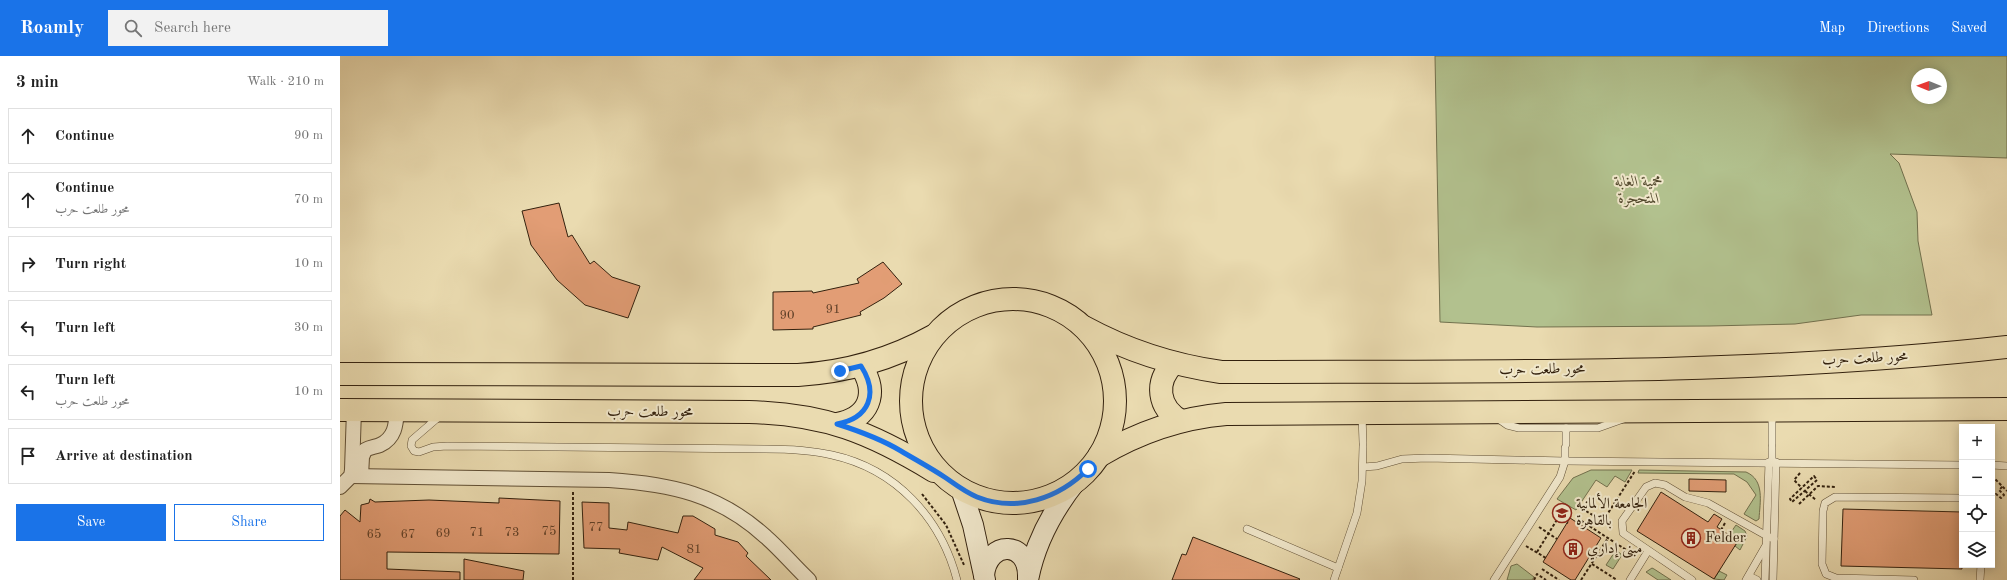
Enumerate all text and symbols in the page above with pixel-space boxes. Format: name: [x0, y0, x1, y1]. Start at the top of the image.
search box: [108, 10, 388, 46]
icon: search: [122, 17, 144, 39]
text: Roamly: [20, 19, 84, 38]
text: Search here: [154, 21, 231, 36]
text: Map: [1819, 21, 1845, 35]
text: Directions: [1867, 21, 1929, 35]
text: Saved: [1951, 21, 1987, 35]
north arrow: [1911, 68, 1947, 104]
text: 3 min: [16, 74, 59, 91]
text: Walk · 210 m: [247, 75, 324, 88]
icon: ahead: [17, 125, 39, 147]
text: Continue: [55, 129, 114, 144]
text: 90 m: [294, 129, 323, 142]
park label: محمية الغابة المتحجرة: [1613, 175, 1663, 208]
text: Continue: [55, 181, 114, 196]
icon: ahead: [17, 189, 39, 211]
text: 70 m: [294, 193, 323, 206]
text: محور طلعت حرب: [55, 203, 129, 216]
icon: right: [17, 253, 39, 275]
text: Turn right: [55, 257, 126, 272]
text: 10 m: [294, 257, 323, 270]
house number: 91: [825, 303, 841, 316]
house number: 90: [779, 309, 795, 322]
icon: left: [17, 317, 39, 339]
text: Turn left: [55, 321, 115, 336]
text: 30 m: [294, 321, 323, 334]
street label: محور طلعت حرب: [1822, 349, 1908, 369]
route end: [831, 362, 849, 380]
street label: محور طلعت حرب: [1499, 362, 1585, 378]
text: Turn left: [55, 373, 115, 388]
icon: left: [17, 381, 39, 403]
text: 10 m: [294, 385, 323, 398]
text: محور طلعت حرب: [55, 395, 129, 408]
street label: محور طلعت حرب: [607, 405, 693, 420]
map controls: [1959, 424, 1995, 568]
button: +: [1959, 424, 1995, 460]
icon: arrive: [17, 445, 39, 467]
text: Arrive at destination: [55, 449, 193, 464]
route start: [1079, 460, 1097, 478]
button: −: [1959, 460, 1995, 496]
place label: الجامعة الألمانية بالقاهرة: [1576, 492, 1647, 530]
button: locate: [1959, 496, 1995, 532]
school or university icon: الجامعة الألمانية بالقاهرة: [1551, 502, 1573, 524]
button: Save: [16, 504, 166, 541]
button: Share: [174, 504, 324, 541]
house number: 77: [588, 521, 604, 534]
house number: 75: [541, 525, 557, 538]
house number: 71: [469, 526, 485, 539]
house number: 73: [504, 526, 520, 539]
house number: 69: [435, 527, 451, 540]
building icon: Felder: [1680, 527, 1702, 549]
house number: 65: [366, 528, 382, 541]
house number: 67: [400, 528, 416, 541]
place label: Felder: [1705, 531, 1746, 546]
button: layers: [1959, 532, 1995, 568]
building icon: مبنى إداري: [1562, 538, 1584, 560]
place label: مبنى إداري: [1587, 542, 1642, 560]
house number: 81: [686, 543, 702, 556]

